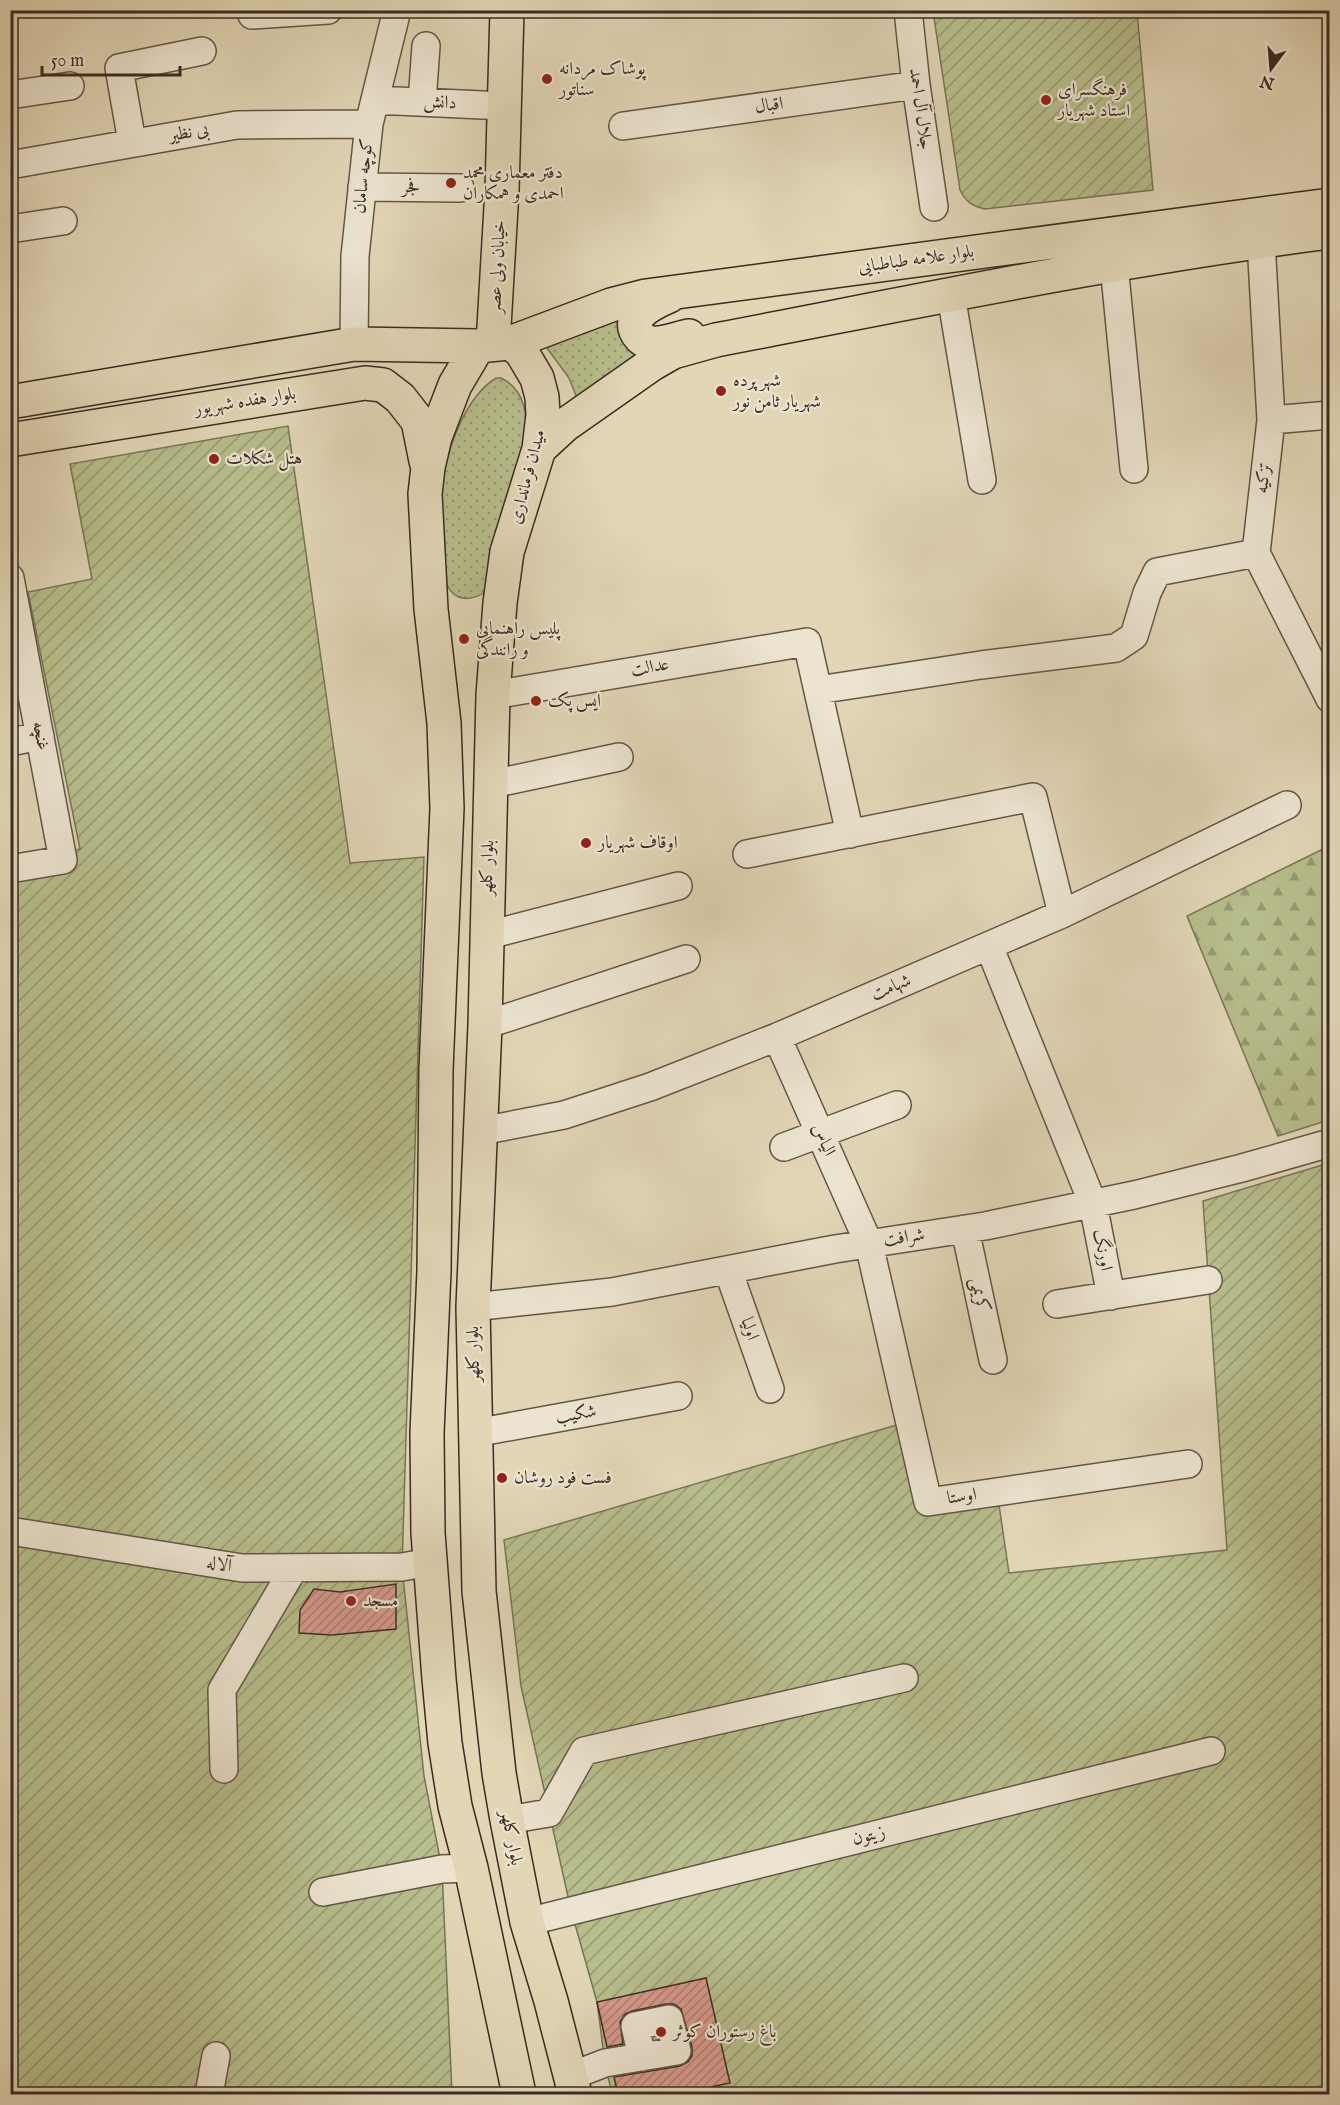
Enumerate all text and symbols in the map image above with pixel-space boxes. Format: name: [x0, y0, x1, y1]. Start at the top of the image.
scale bar: [42, 39, 180, 77]
north arrow: [1241, 39, 1301, 99]
text: 50 m: [51, 50, 84, 73]
place label: پوشاک مردانه سناتور: [557, 58, 647, 102]
street label: جلال آل احمد: [903, 67, 937, 151]
text: N: [1258, 70, 1278, 93]
marker: پوشاک مردانه سناتور: [540, 72, 554, 86]
place label: فرهنگسرای استاد شهریار: [1056, 77, 1130, 123]
street label: دانش: [423, 91, 457, 115]
street label: اقبال: [753, 93, 785, 119]
marker: فرهنگسرای استاد شهریار: [1039, 93, 1053, 107]
street label: بی نظیر: [165, 118, 211, 148]
street label: کوچه سامان: [349, 137, 379, 215]
place label: دفتر معماری محمد احمدی و همکاران: [463, 162, 564, 206]
street label: فجر: [400, 176, 420, 199]
marker: دفتر معماری محمد احمدی و همکاران: [444, 176, 458, 190]
street label: خیابان ولی عصر: [484, 220, 512, 316]
street label: بلوار علامه طباطبایی: [857, 240, 975, 280]
place label: شهر پرده شهریار ثامن نور: [731, 370, 821, 414]
street label: بلوار هفده شهریور: [191, 383, 297, 422]
marker: شهر پرده شهریار ثامن نور: [714, 384, 728, 398]
street label: میدان فرمانداری: [504, 427, 552, 527]
place label: هتل شکلات: [226, 448, 302, 471]
marker: هتل شکلات: [207, 452, 221, 466]
street label: تزکیه: [1251, 461, 1277, 495]
place label: پلیس راهنمایی و رانندگی: [476, 618, 562, 662]
marker: پلیس راهنمایی و رانندگی: [457, 632, 471, 646]
street label: عدالت: [629, 653, 671, 683]
place label: ایس پک: [548, 690, 601, 713]
marker: ایس پک: [529, 694, 543, 708]
street label: غنچه: [26, 719, 54, 753]
place label: اوقاف شهریار: [596, 832, 678, 855]
marker: اوقاف شهریار: [579, 836, 593, 850]
street label: بلوار کلهر: [475, 840, 500, 898]
street label: شهامت: [867, 969, 915, 1007]
street label: الیاس: [806, 1120, 840, 1160]
street label: شرافت: [882, 1223, 926, 1253]
street label: اورنگ: [1087, 1227, 1119, 1273]
street label: کریمی: [964, 1275, 994, 1315]
street label: اولیا: [734, 1314, 764, 1344]
street label: بلوار کلهر: [462, 1326, 486, 1384]
street label: شکیب: [554, 1400, 598, 1430]
place label: فست فود روشان: [514, 1467, 612, 1490]
marker: فست فود روشان: [495, 1471, 509, 1485]
street label: اوستا: [946, 1484, 978, 1510]
street label: آلاله: [205, 1552, 235, 1579]
place label: مسجد: [363, 1590, 398, 1613]
marker: مسجد: [344, 1594, 358, 1608]
street label: بلوار کلهر: [494, 1806, 528, 1868]
street label: زیتون: [850, 1821, 888, 1851]
place label: باغ رستوران کوثر: [671, 2021, 776, 2046]
marker: باغ رستوران کوثر: [654, 2025, 668, 2039]

